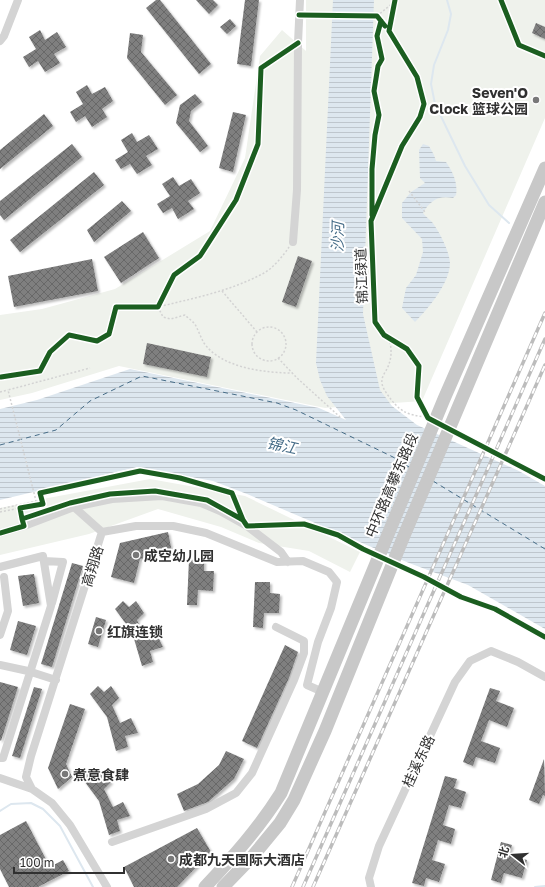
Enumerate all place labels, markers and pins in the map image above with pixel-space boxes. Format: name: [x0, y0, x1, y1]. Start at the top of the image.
place label: Seven'O Clock 篮球公园: [429, 84, 528, 117]
marker: Seven'O Clock 篮球公园: [531, 95, 541, 105]
place label: 成空幼儿园: [144, 547, 214, 564]
marker: 成空幼儿园: [131, 550, 141, 560]
place label: 红旗连锁: [107, 623, 163, 640]
marker: 红旗连锁: [94, 626, 104, 636]
place label: 煮意食肆: [73, 766, 129, 783]
marker: 煮意食肆: [60, 769, 70, 779]
place label: 成都九天国际大酒店: [179, 851, 305, 868]
marker: 成都九天国际大酒店: [166, 854, 176, 864]

